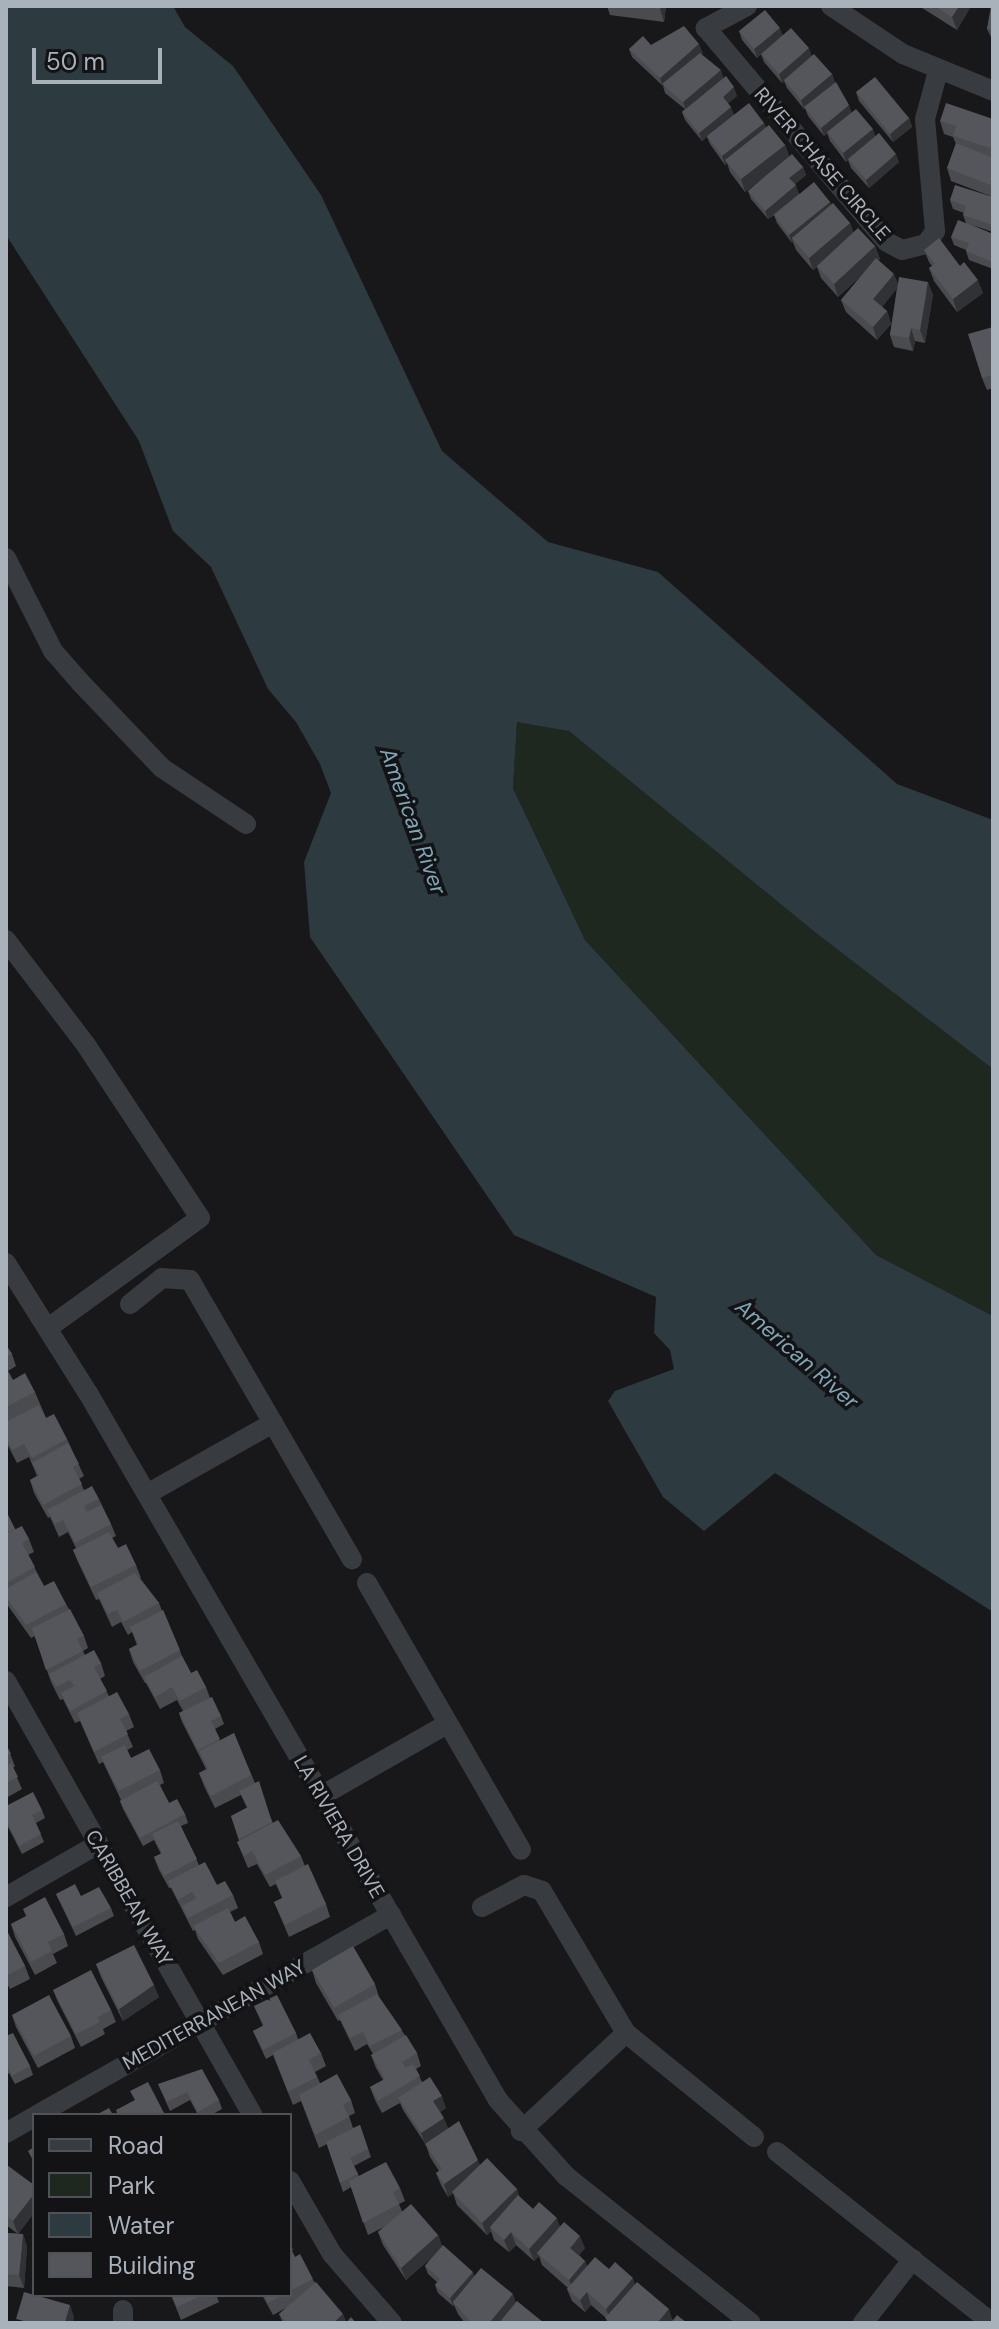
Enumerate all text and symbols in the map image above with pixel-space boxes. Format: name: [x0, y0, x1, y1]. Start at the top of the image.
scale bar: [36, 32, 166, 82]
text: 50 m: [46, 46, 105, 77]
street label: RIVER CHASE CIRCLE: [749, 83, 895, 245]
water label: American River: [374, 744, 452, 898]
water label: American River: [730, 1293, 864, 1415]
street label: LA RIVIERA DRIVE: [288, 1751, 390, 1903]
street label: CARIBBEAN WAY: [80, 1826, 178, 1970]
street label: MEDITERRANEAN WAY: [119, 1955, 309, 2075]
legend: [32, 2113, 292, 2297]
text: Road: [108, 2130, 164, 2161]
text: Park: [108, 2170, 155, 2201]
text: Water: [108, 2210, 174, 2241]
text: Building: [108, 2250, 195, 2281]

